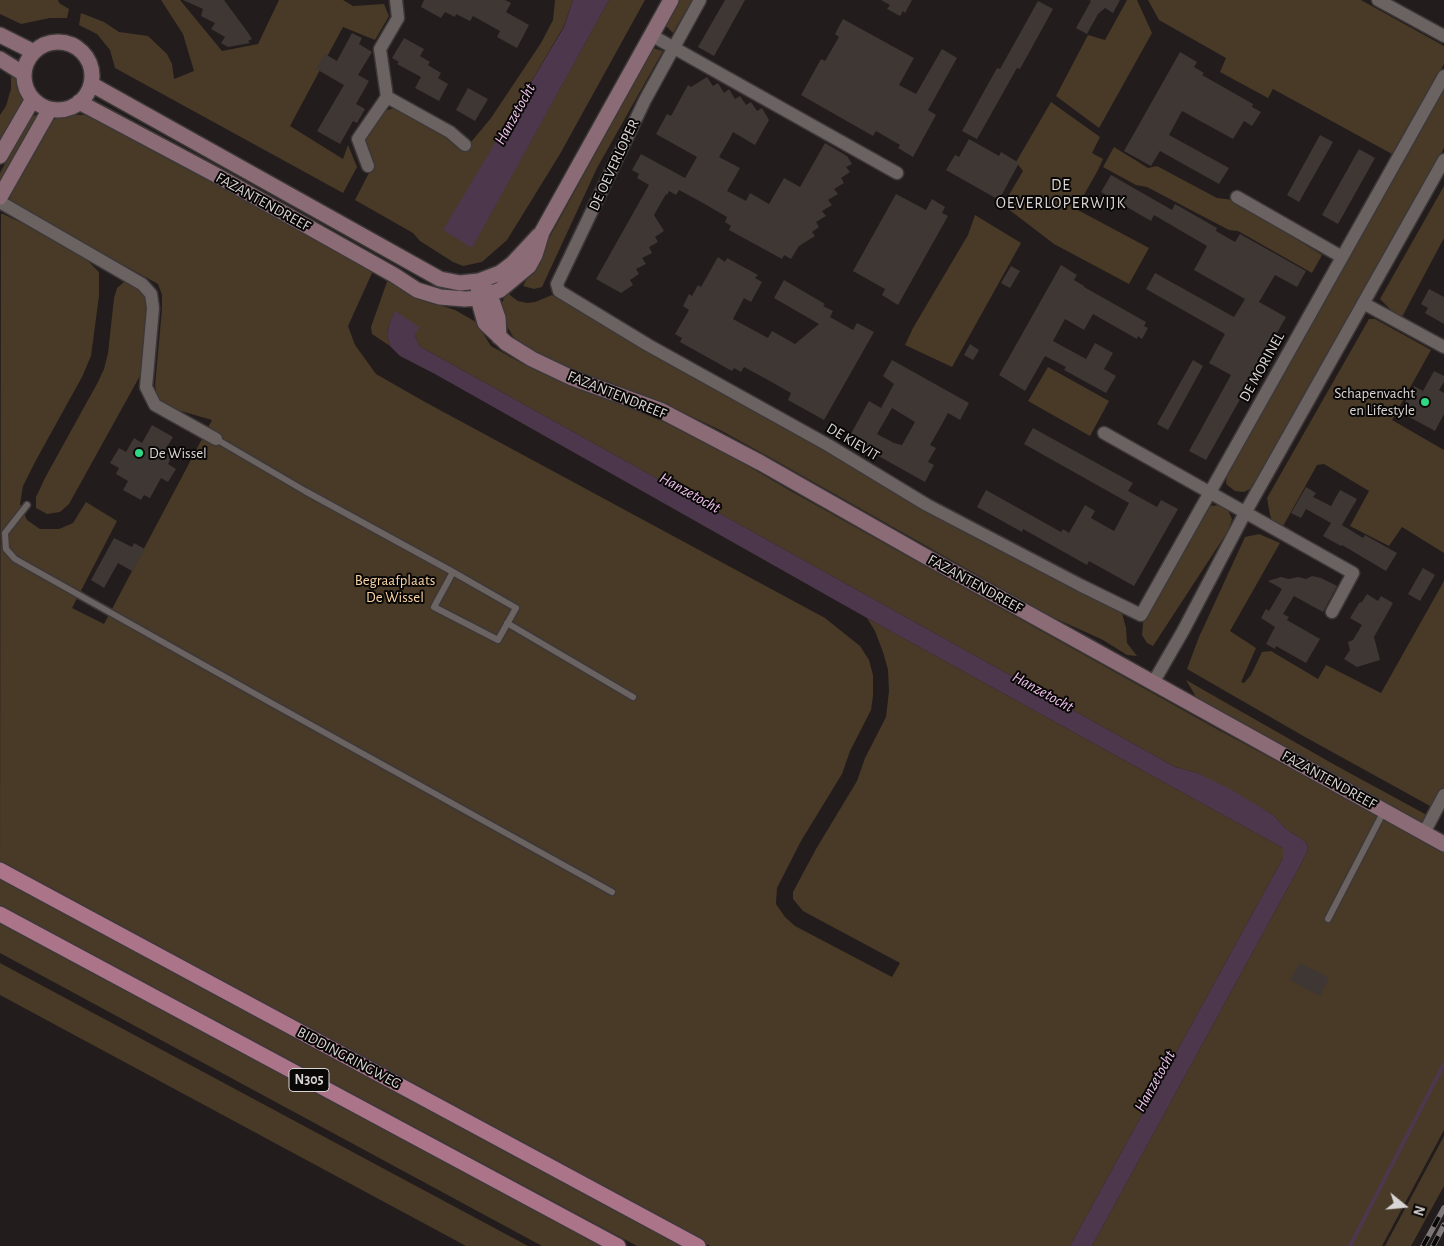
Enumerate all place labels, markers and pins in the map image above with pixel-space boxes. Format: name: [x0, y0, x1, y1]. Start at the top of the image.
place label: Schapenvacht en Lifestyle: [1334, 384, 1415, 419]
marker: Schapenvacht en Lifestyle: [1419, 396, 1431, 408]
place label: De Wissel: [149, 444, 207, 462]
marker: De Wissel: [133, 447, 145, 459]

